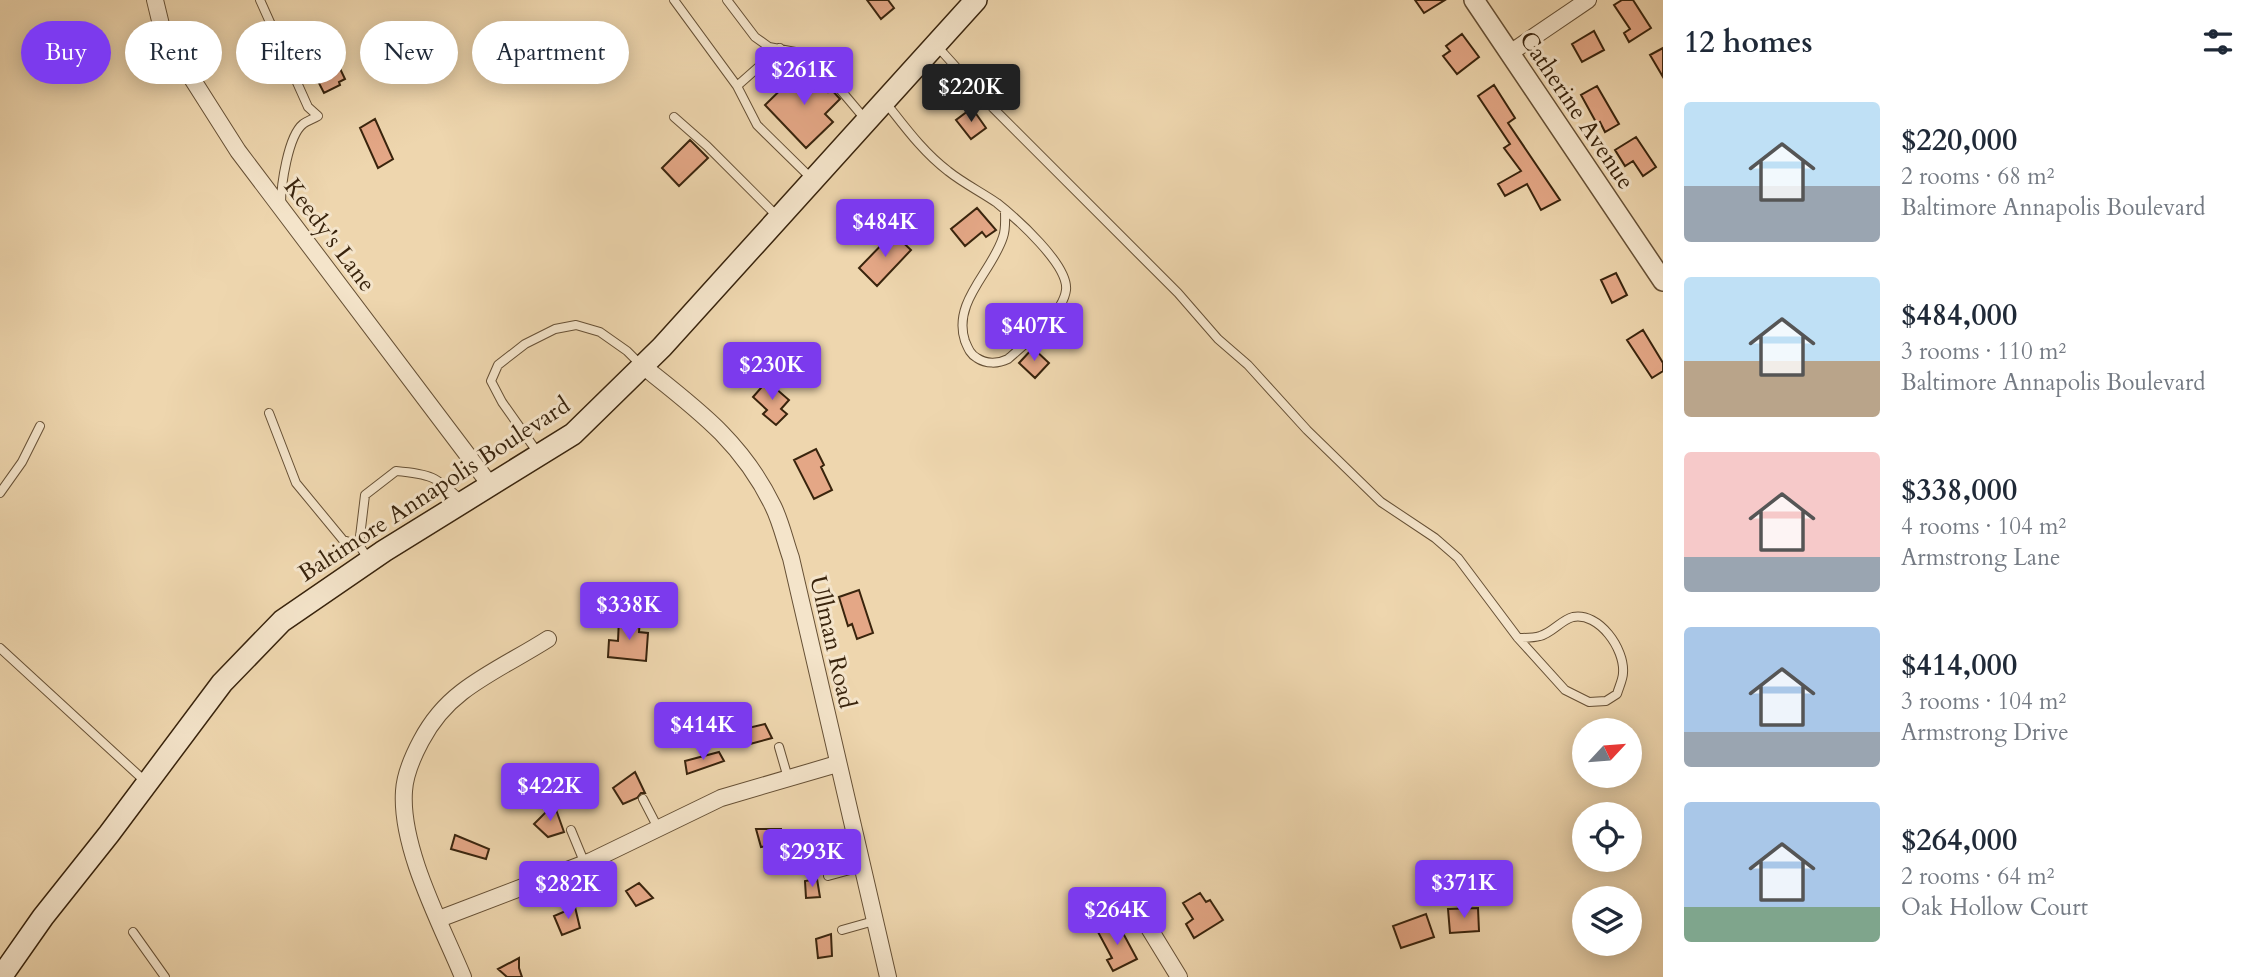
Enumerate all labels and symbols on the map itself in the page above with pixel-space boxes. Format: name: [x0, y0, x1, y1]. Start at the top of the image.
street label: Catherine Avenue: [1511, 24, 1642, 196]
pin: $261K: [755, 48, 853, 107]
pin: $220K: [922, 64, 1020, 124]
street label: Keedy's Lane: [276, 172, 383, 299]
pin: $484K: [836, 200, 934, 259]
pin: $407K: [985, 304, 1083, 363]
pin: $230K: [723, 342, 821, 402]
street label: Baltimore Annapolis Boulevard: [292, 389, 577, 590]
street label: Ullman Road: [801, 572, 864, 712]
pin: $338K: [580, 582, 678, 642]
pin: $414K: [654, 702, 752, 762]
north arrow: [1572, 718, 1642, 788]
pin: $422K: [501, 764, 599, 823]
pin: $293K: [763, 830, 861, 889]
pin: $371K: [1415, 860, 1513, 920]
pin: $282K: [519, 862, 617, 921]
pin: $264K: [1068, 888, 1166, 947]

